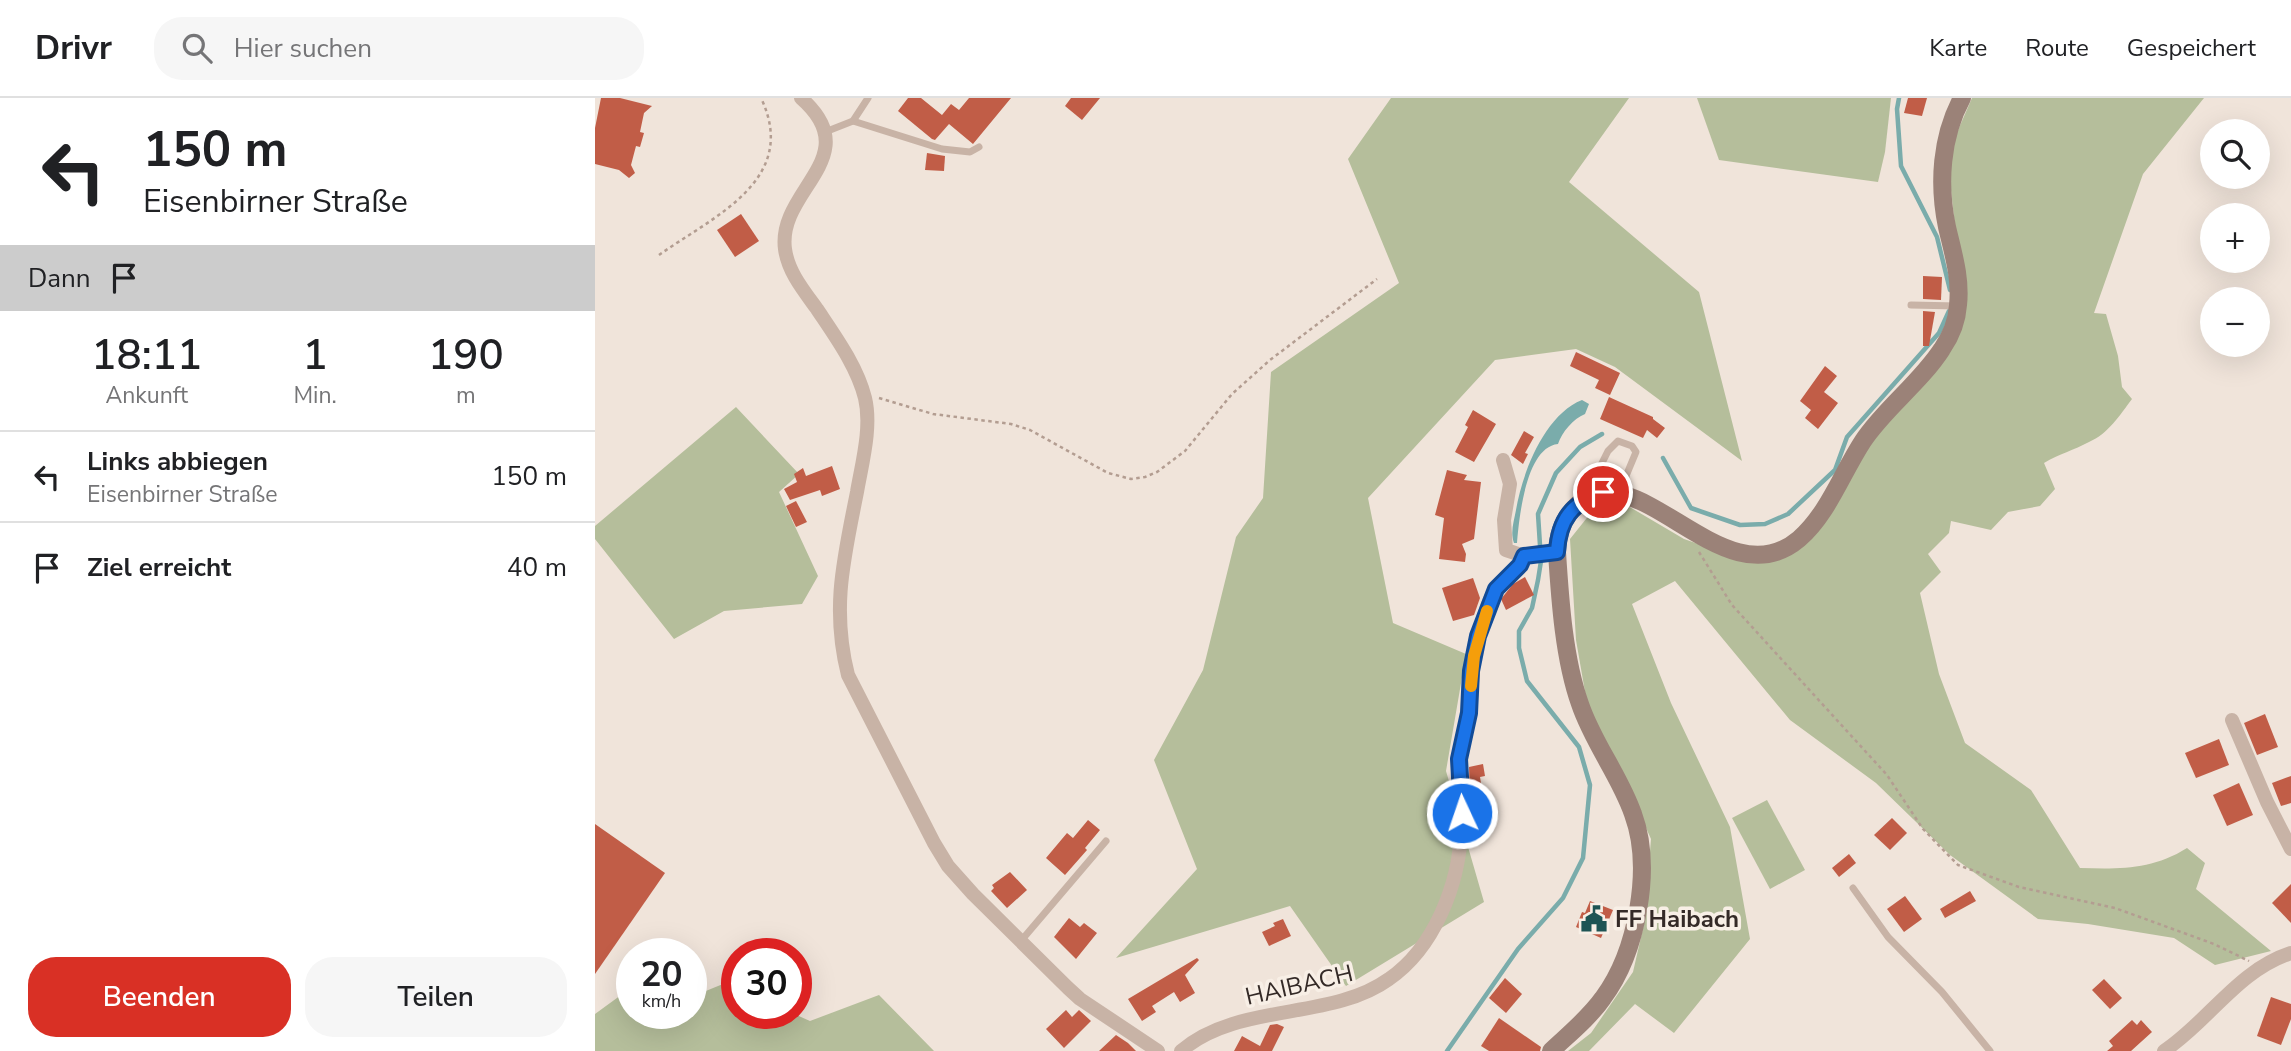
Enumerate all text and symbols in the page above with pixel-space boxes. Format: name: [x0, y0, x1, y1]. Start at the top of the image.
search box: [154, 17, 644, 80]
text: Drivr: [35, 26, 112, 71]
icon: search: [178, 29, 216, 67]
text: Hier suchen: [234, 31, 372, 66]
text: Karte: [1929, 32, 1987, 64]
text: Route: [2025, 32, 2089, 64]
text: Gespeichert: [2127, 32, 2256, 64]
text: 150 m: [143, 116, 287, 183]
map controls: [2200, 119, 2270, 357]
button: search: [2200, 119, 2270, 189]
icon: left: [28, 126, 119, 217]
text: Eisenbirner Straße: [143, 180, 408, 223]
button: +: [2200, 203, 2270, 273]
icon: arrive: [105, 259, 143, 297]
text: Dann: [28, 261, 91, 296]
button: −: [2200, 287, 2270, 357]
text: 18:11: [91, 327, 202, 384]
text: 1: [302, 327, 328, 384]
text: 190: [428, 327, 504, 384]
text: Ankunft: [105, 380, 188, 411]
text: Min.: [293, 380, 337, 411]
text: m: [456, 380, 476, 411]
text: Links abbiegen: [87, 444, 268, 479]
icon: left: [28, 458, 66, 496]
text: 150 m: [491, 459, 567, 494]
pin: [1573, 462, 1633, 522]
icon: arrive: [1584, 473, 1622, 511]
text: Eisenbirner Straße: [87, 479, 277, 510]
icon: arrive: [28, 549, 66, 587]
text: Ziel erreicht: [87, 550, 231, 585]
text: 40 m: [507, 550, 567, 585]
position arrow: [1425, 776, 1499, 850]
place label: FF Haibach: [1615, 903, 1739, 935]
public building icon: FF Haibach: [1579, 904, 1609, 934]
speed limit sign: 30: [721, 938, 812, 1029]
text: 20: [640, 951, 683, 998]
button: Beenden: [28, 957, 291, 1037]
button: Teilen: [305, 957, 567, 1037]
street label: HAIBACH: [1242, 957, 1356, 1013]
text: km/h: [642, 989, 681, 1013]

